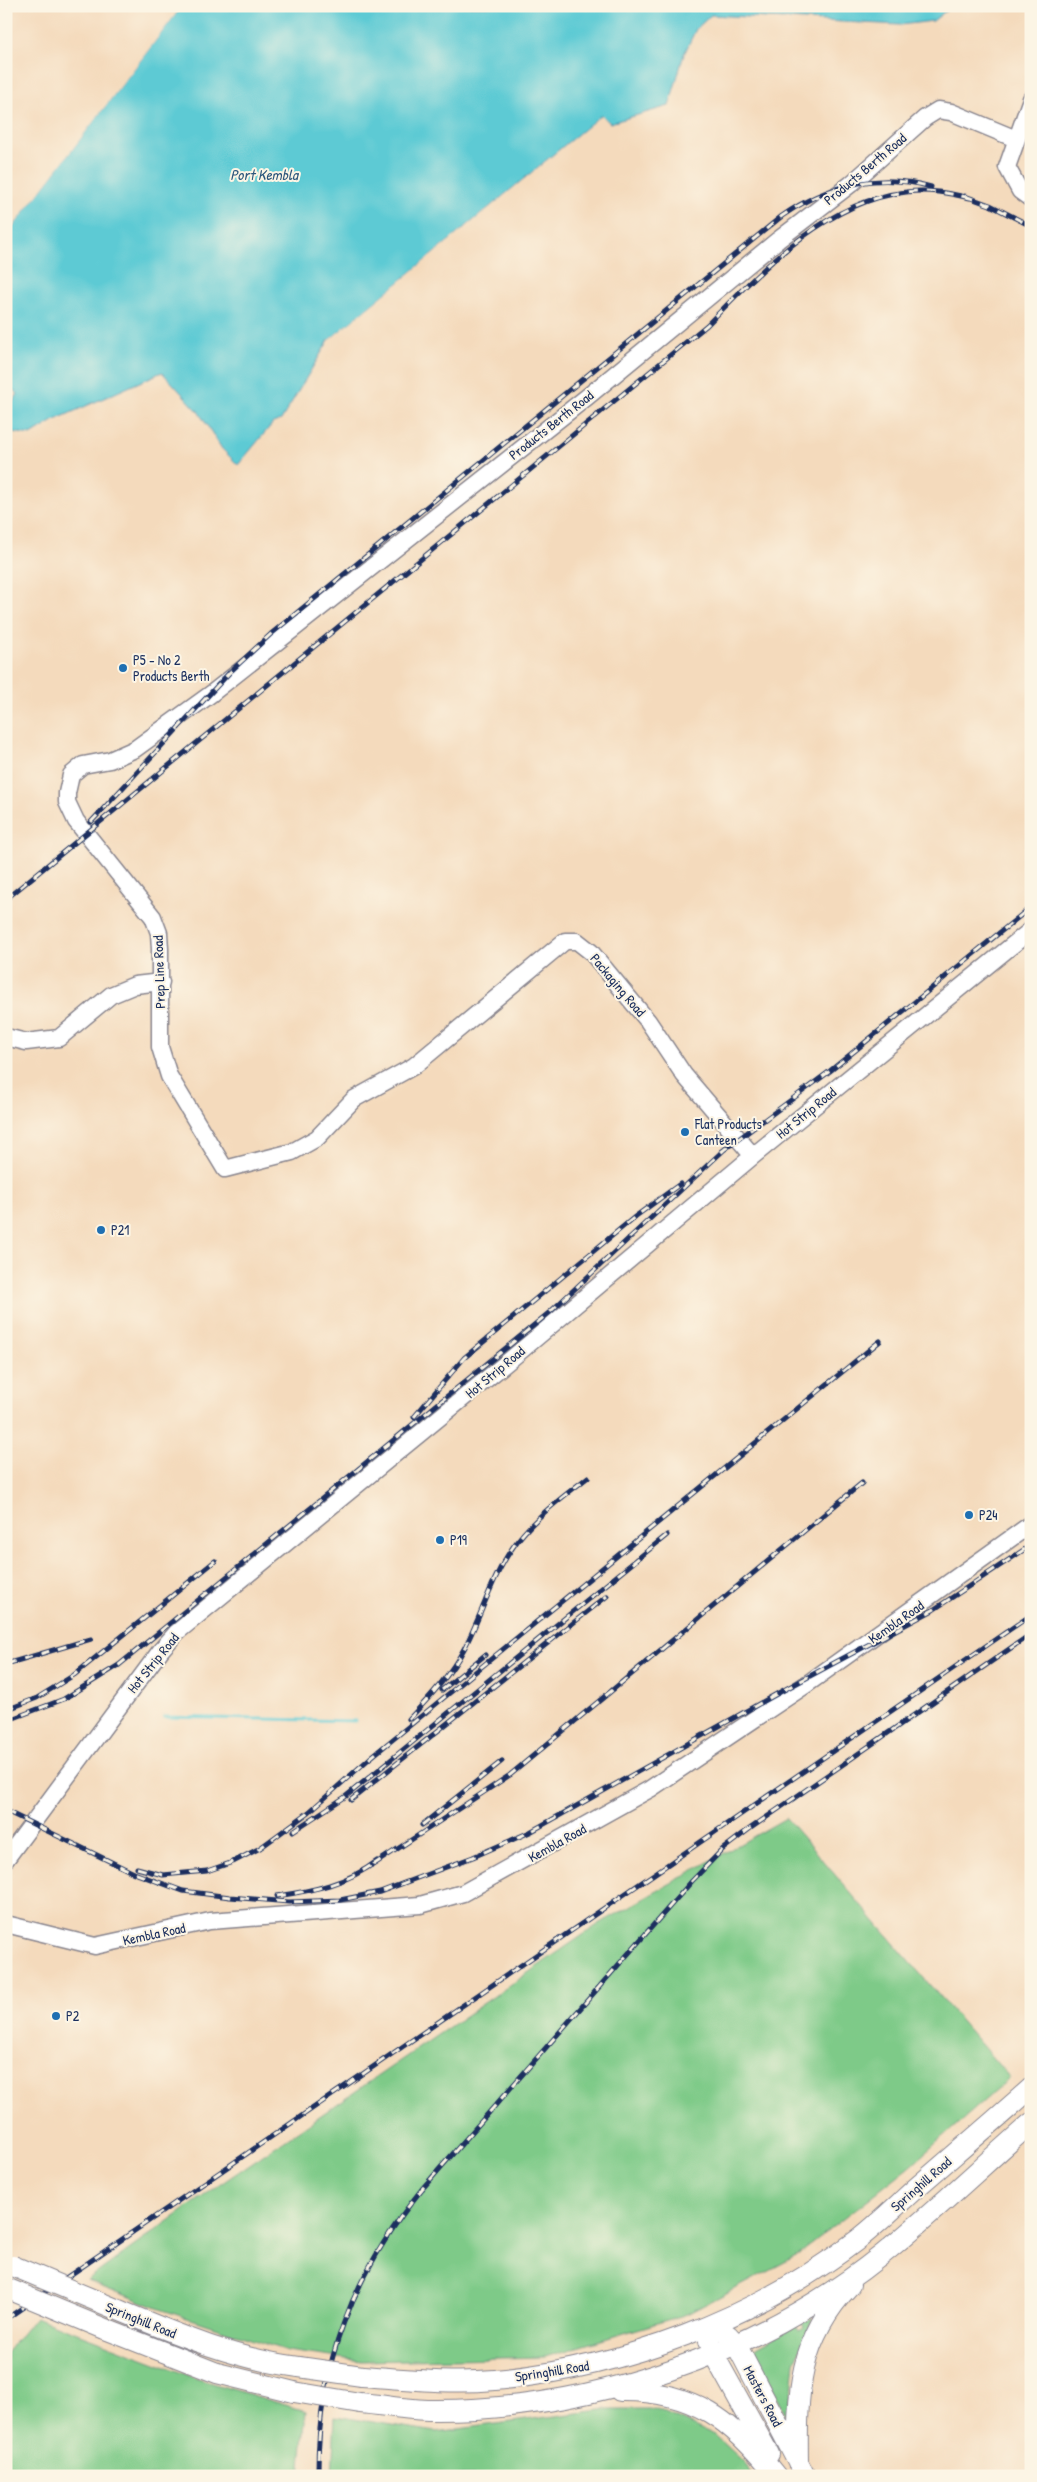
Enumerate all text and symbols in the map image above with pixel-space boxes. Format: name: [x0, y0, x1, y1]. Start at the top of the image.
street label: Products Berth Road: [819, 128, 910, 209]
water label: Port Kembla: [230, 164, 300, 185]
street label: Products Berth Road: [504, 385, 597, 464]
place label: P5 - No 2 Products Berth: [133, 650, 210, 685]
marker: P5 - No 2 Products Berth: [117, 662, 129, 674]
street label: Prep Line Road: [148, 934, 170, 1009]
street label: Packaging Road: [586, 949, 651, 1021]
street label: Hot Strip Road: [772, 1082, 841, 1143]
place label: Flat Products Canteen: [694, 1114, 762, 1149]
marker: Flat Products Canteen: [679, 1126, 691, 1138]
place label: P21: [111, 1220, 129, 1239]
marker: P21: [95, 1224, 107, 1236]
street label: Hot Strip Road: [461, 1341, 529, 1403]
place label: P24: [979, 1505, 998, 1524]
marker: P24: [963, 1509, 975, 1521]
place label: P19: [450, 1530, 467, 1549]
marker: P19: [434, 1534, 446, 1546]
street label: Kembla Road: [864, 1595, 928, 1648]
street label: Hot Strip Road: [123, 1628, 184, 1697]
street label: Kembla Road: [524, 1819, 590, 1866]
street label: Kembla Road: [121, 1917, 187, 1949]
place label: P2: [66, 2006, 80, 2025]
marker: P2: [50, 2010, 62, 2022]
street label: Springhill Road: [886, 2152, 956, 2216]
street label: Springhill Road: [103, 2297, 180, 2343]
street label: Springhill Road: [514, 2355, 591, 2387]
street label: Masters Road: [739, 2362, 788, 2430]

